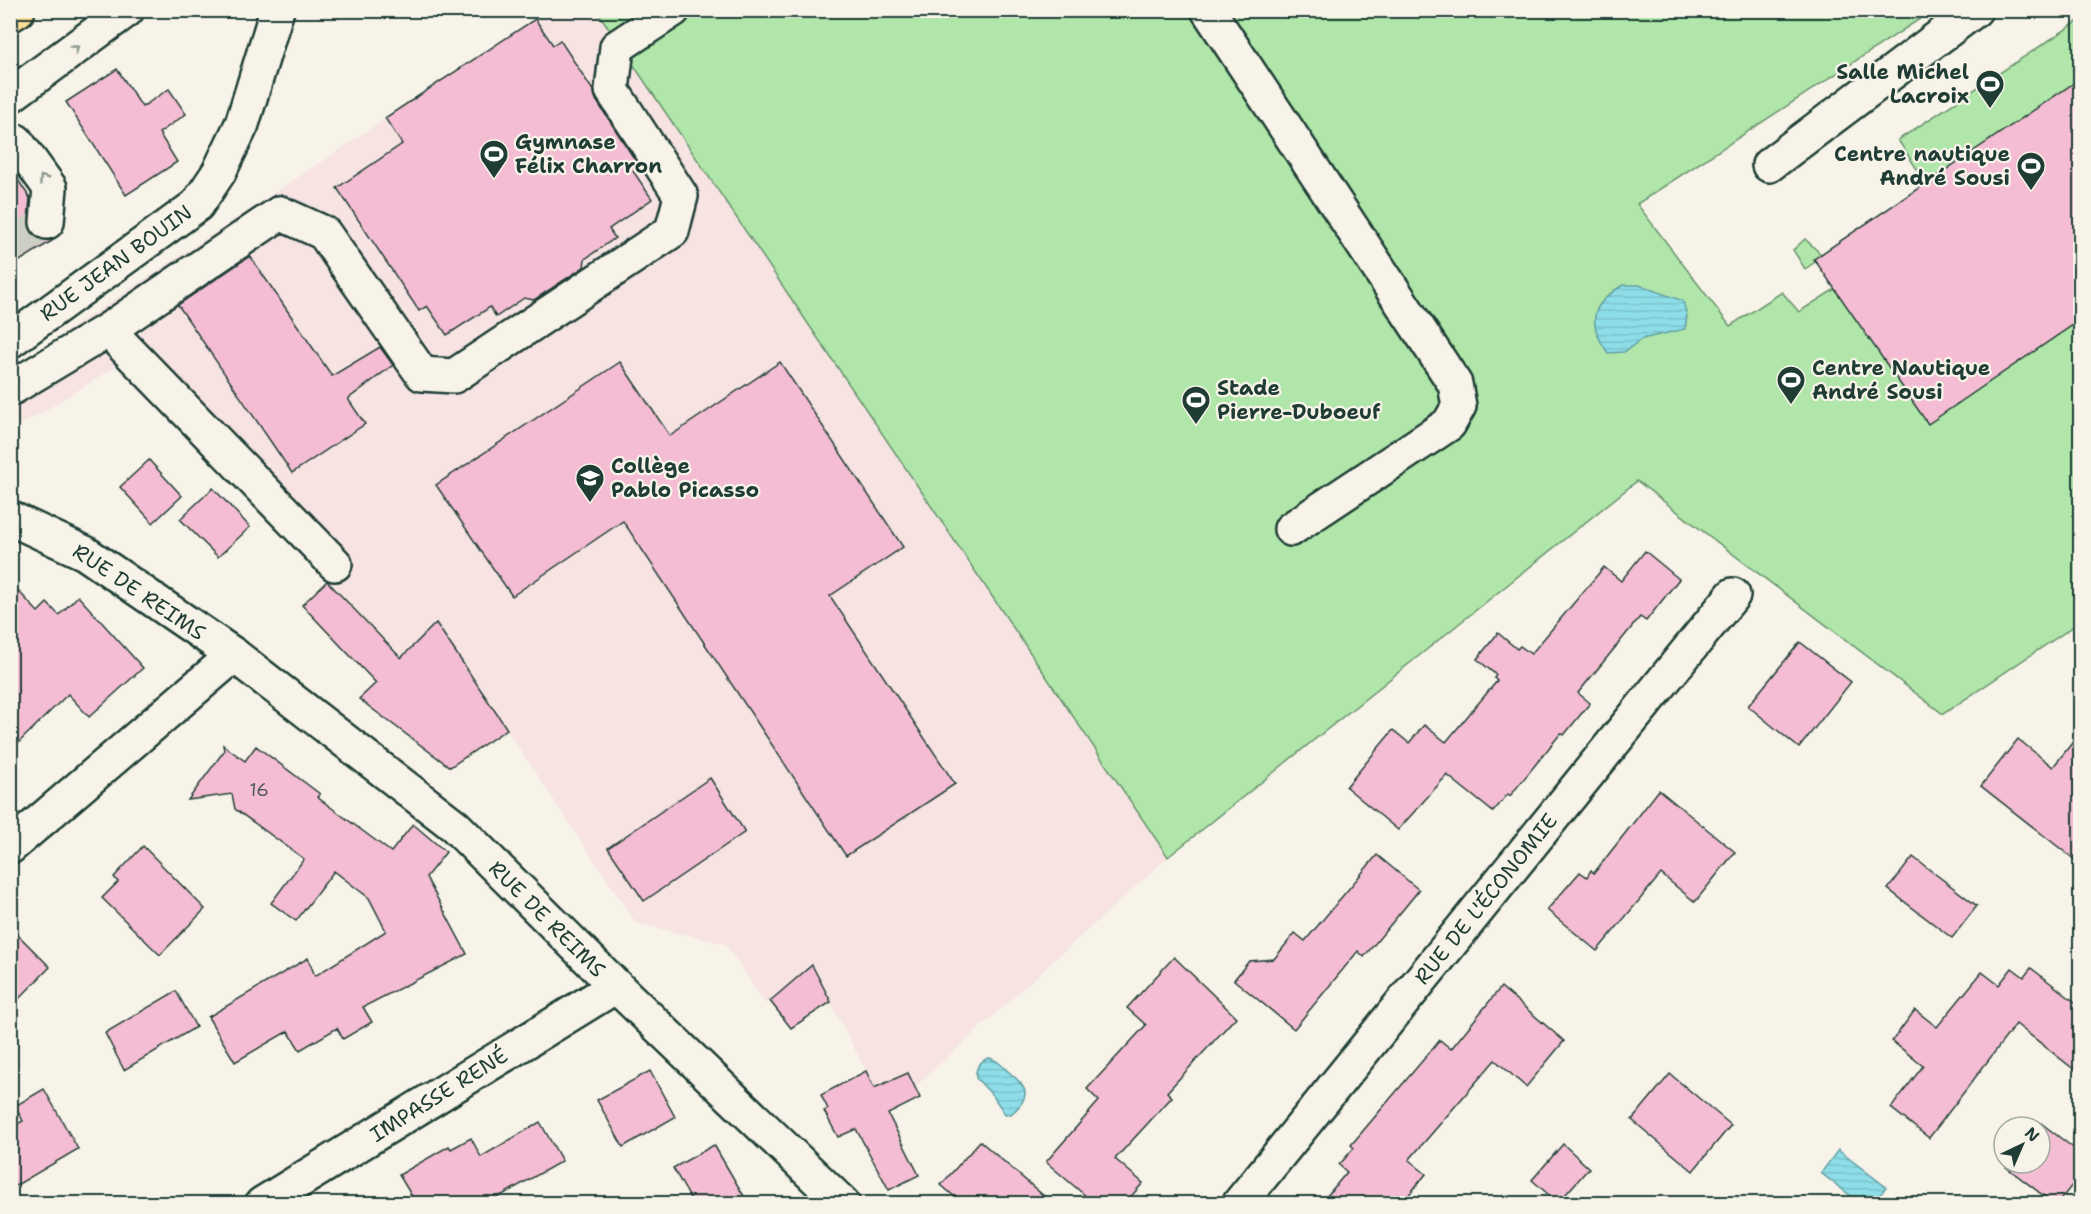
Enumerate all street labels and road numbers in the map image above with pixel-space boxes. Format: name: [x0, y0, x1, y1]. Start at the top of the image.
street label: RUE JEAN BOUIN: [34, 198, 198, 328]
street label: RUE DE REIMS: [67, 537, 211, 647]
street label: RUE DE L'ÉCONOMIE: [1407, 807, 1564, 990]
street label: RUE DE REIMS: [483, 855, 611, 983]
street label: IMPASSE RENÉ: [364, 1041, 513, 1149]

